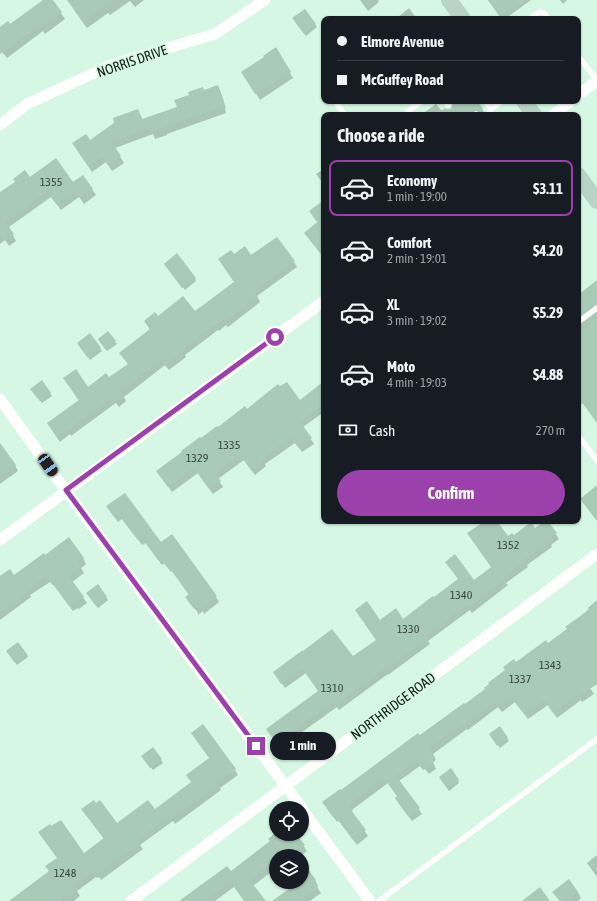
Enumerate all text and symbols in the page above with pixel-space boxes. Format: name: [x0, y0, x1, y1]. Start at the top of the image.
text: Elmore Avenue: [361, 33, 444, 50]
street label: NORRIS DRIVE: [95, 42, 169, 80]
text: McGuffey Road: [361, 71, 443, 88]
text: Choose a ride: [337, 125, 425, 146]
icon: car: [339, 170, 375, 206]
text: Economy: [387, 172, 437, 189]
house number: 1355: [40, 175, 62, 189]
text: $3.11: [533, 180, 563, 197]
text: 1 min · 19:00: [387, 189, 447, 204]
icon: car: [339, 232, 375, 268]
text: Comfort: [387, 234, 431, 251]
text: $4.20: [533, 242, 563, 259]
text: 2 min · 19:01: [387, 251, 447, 266]
icon: car: [339, 294, 375, 330]
text: XL: [387, 296, 400, 313]
text: $5.29: [533, 304, 563, 321]
text: 3 min · 19:02: [387, 313, 447, 328]
route start: [266, 328, 284, 346]
icon: car: [339, 356, 375, 392]
text: Moto: [387, 358, 415, 375]
text: $4.88: [533, 366, 563, 383]
text: 4 min · 19:03: [387, 375, 447, 390]
icon: cash: [337, 419, 359, 441]
text: Cash: [369, 422, 395, 439]
text: 270 m: [536, 423, 565, 438]
house number: 1335: [218, 438, 240, 452]
house number: 1329: [186, 451, 209, 465]
car: [36, 452, 60, 478]
button: Confirm: [337, 470, 565, 516]
house number: 1352: [497, 538, 519, 552]
house number: 1340: [450, 588, 473, 602]
house number: 1330: [397, 622, 420, 636]
house number: 1343: [539, 658, 561, 672]
street label: NORTHRIDGE ROAD: [348, 669, 438, 743]
house number: 1337: [509, 672, 532, 686]
house number: 1310: [321, 681, 344, 695]
callout: 1 min: [270, 732, 336, 760]
route end: [247, 737, 265, 755]
text: 1 min: [290, 738, 316, 753]
map controls: [269, 801, 309, 889]
button: locate: [269, 801, 309, 841]
button: layers: [269, 849, 309, 889]
house number: 1248: [54, 866, 77, 880]

